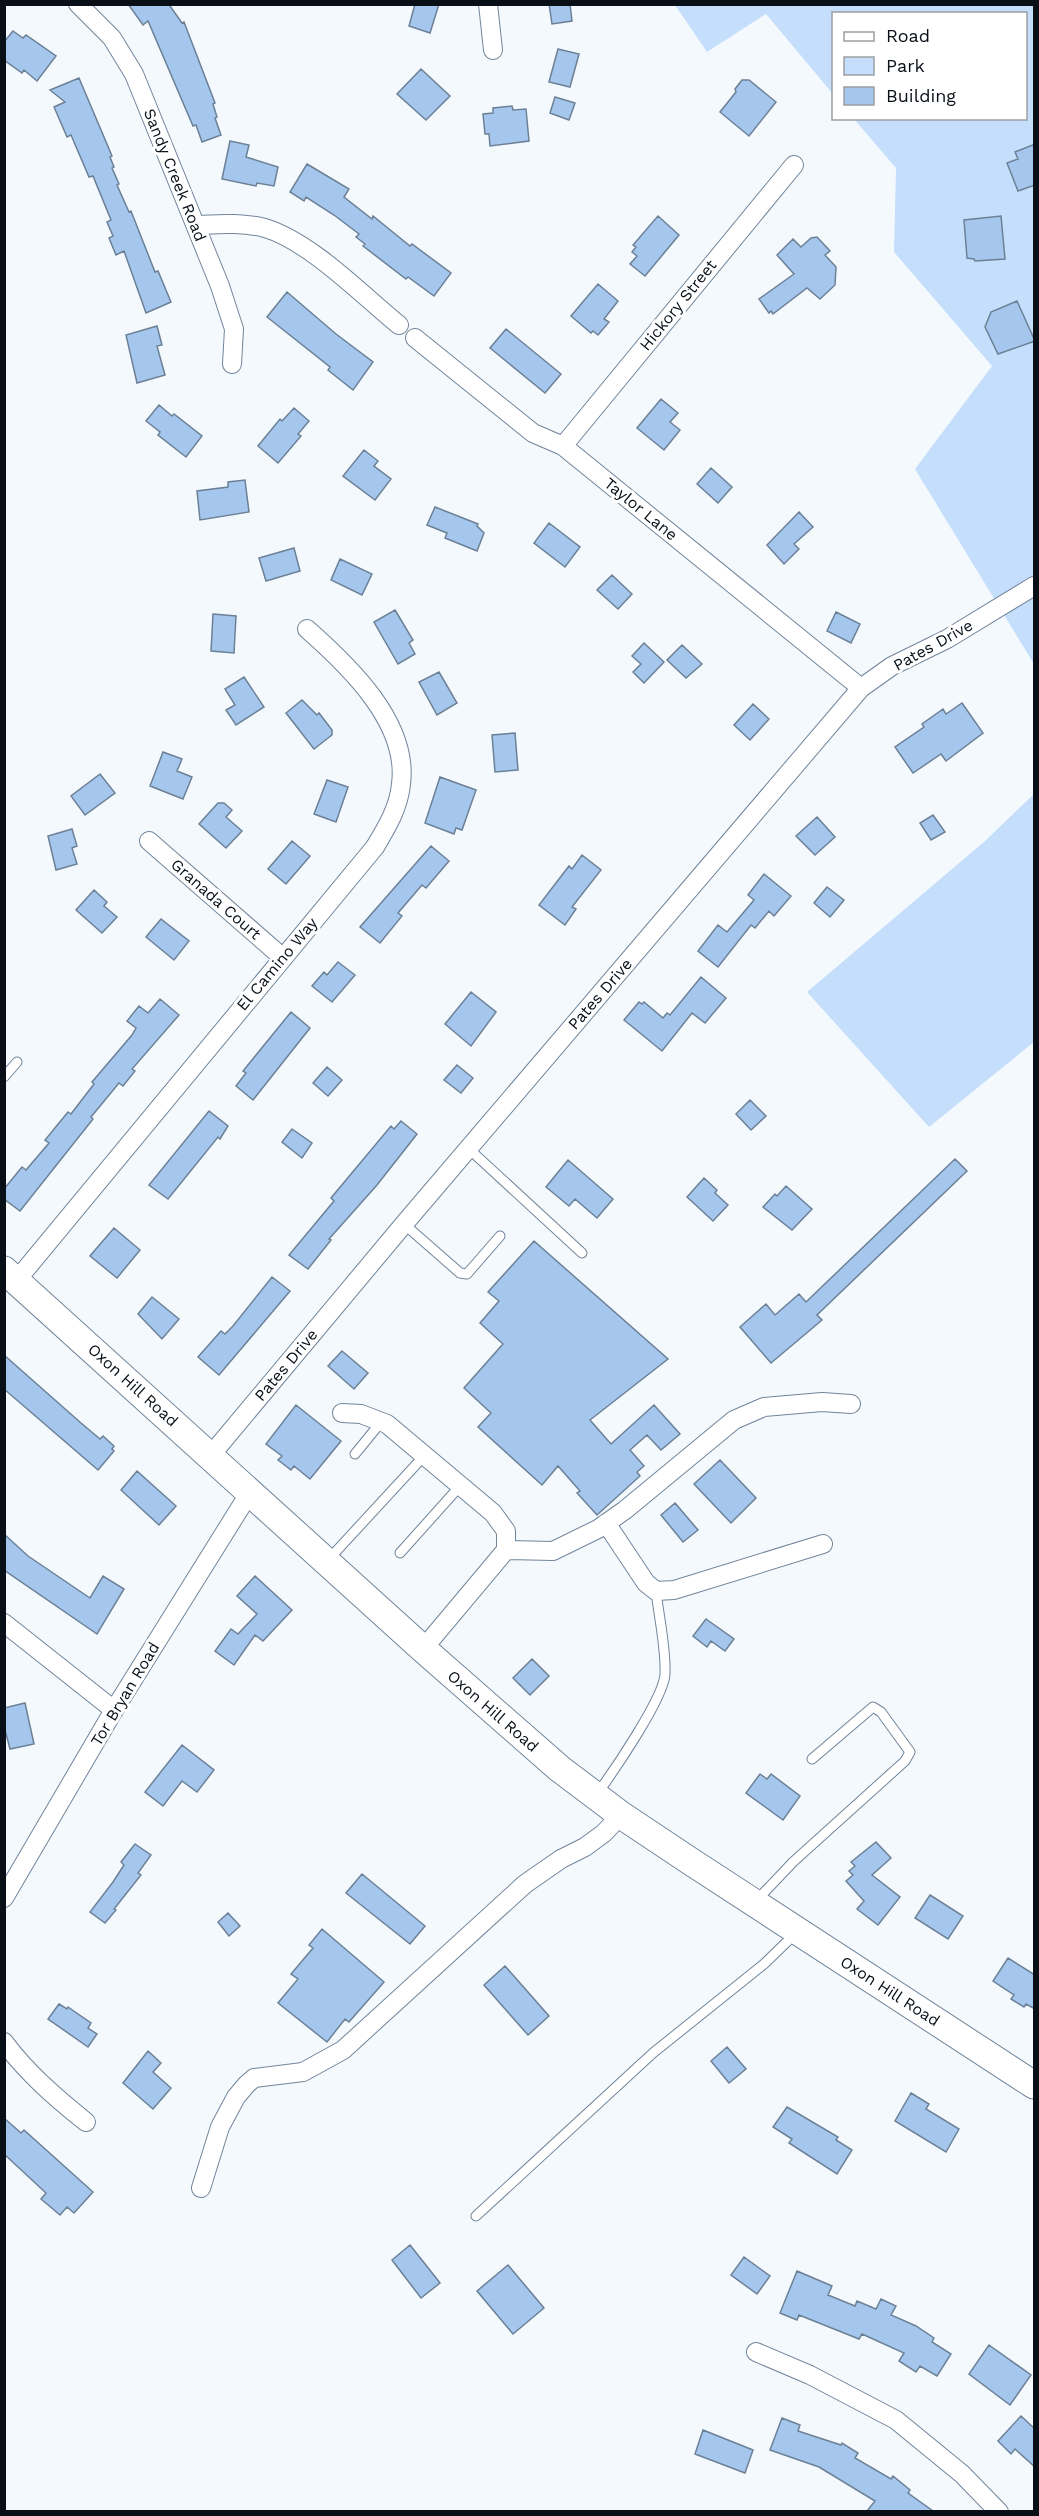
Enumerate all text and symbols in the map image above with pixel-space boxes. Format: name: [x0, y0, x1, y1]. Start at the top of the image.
legend: [832, 12, 1027, 120]
text: Road: [886, 25, 930, 46]
text: Park: [886, 55, 925, 76]
text: Building: [886, 85, 956, 106]
street label: Sandy Creek Road: [140, 106, 210, 244]
street label: Hickory Street: [636, 256, 721, 354]
street label: Taylor Lane: [601, 474, 681, 544]
street label: Pates Drive: [890, 615, 976, 675]
street label: Granada Court: [167, 855, 265, 944]
street label: El Camino Way: [233, 913, 322, 1014]
street label: Pates Drive: [564, 955, 636, 1033]
street label: Pates Drive: [250, 1325, 322, 1405]
street label: Oxon Hill Road: [84, 1340, 182, 1430]
street label: Tor Bryan Road: [87, 1639, 163, 1749]
street label: Oxon Hill Road: [444, 1666, 542, 1756]
street label: Oxon Hill Road: [837, 1952, 943, 2030]

